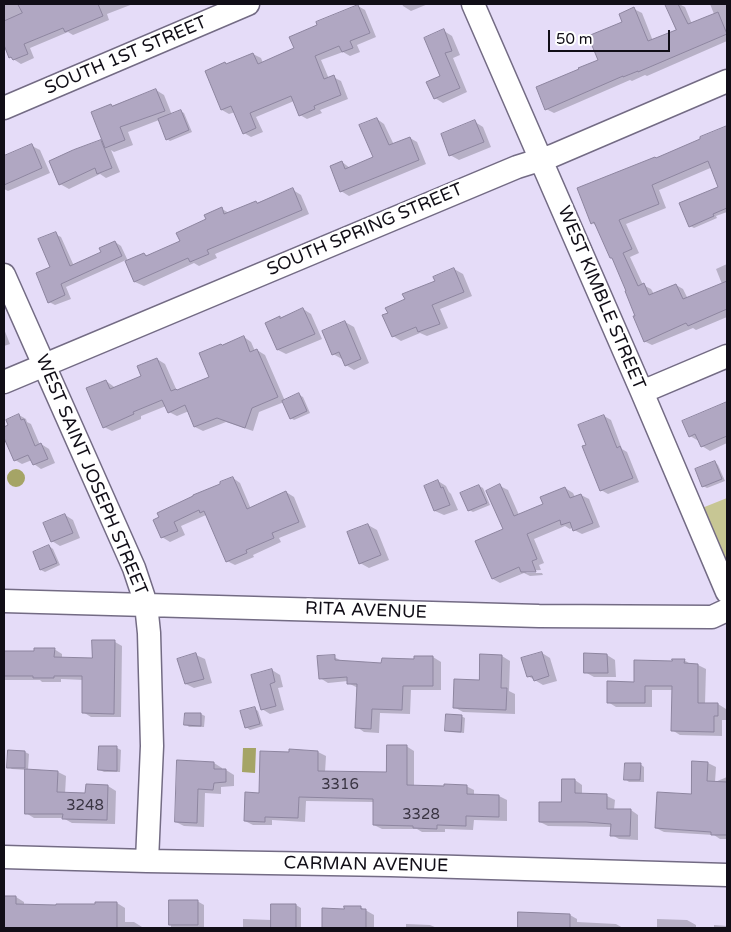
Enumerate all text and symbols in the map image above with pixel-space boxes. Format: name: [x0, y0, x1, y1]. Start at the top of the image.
street label: SOUTH 1ST STREET: [42, 12, 210, 100]
scale bar: [551, 20, 674, 52]
text: 50 m: [556, 30, 593, 48]
street label: SOUTH SPRING STREET: [264, 179, 466, 281]
street label: WEST KIMBLE STREET: [552, 203, 650, 393]
street label: WEST SAINT JOSEPH STREET: [30, 351, 152, 599]
street label: RITA AVENUE: [305, 598, 427, 624]
house number: 3316: [321, 776, 359, 794]
house number: 3248: [66, 797, 104, 815]
house number: 3328: [402, 806, 440, 824]
street label: CARMAN AVENUE: [283, 853, 449, 877]

